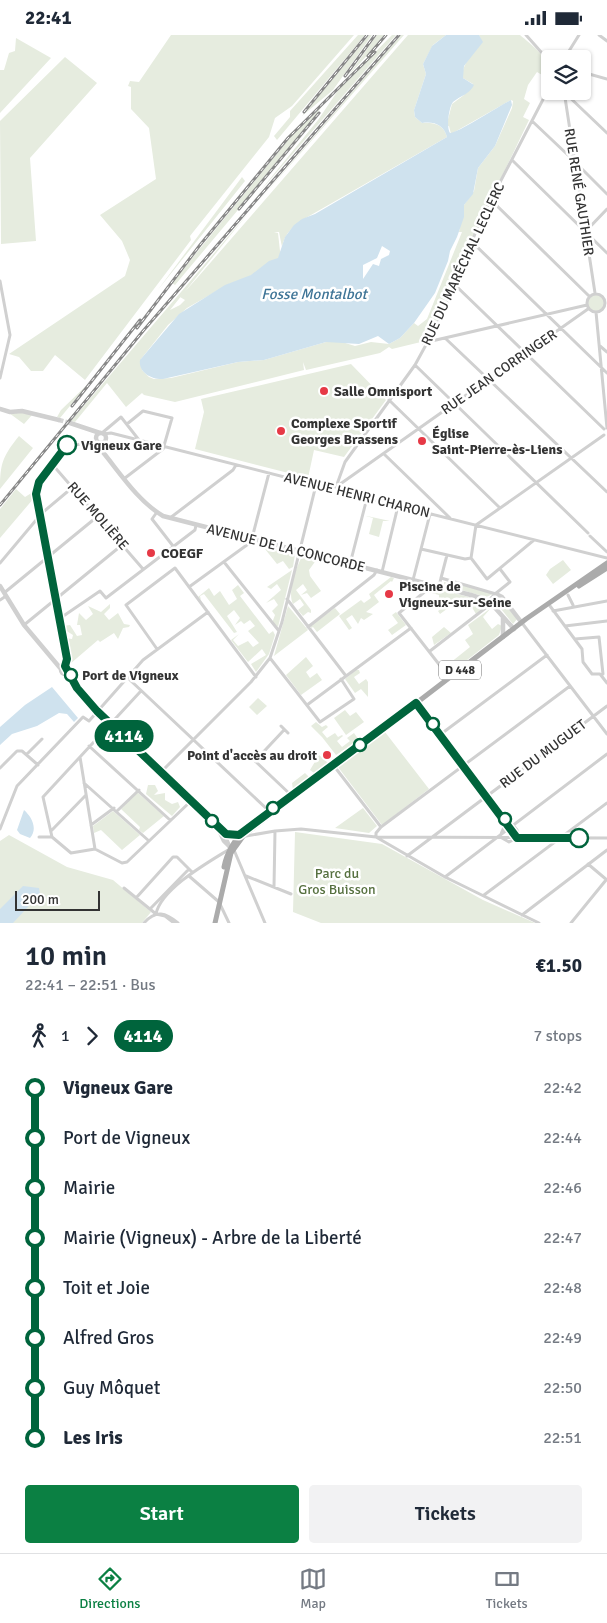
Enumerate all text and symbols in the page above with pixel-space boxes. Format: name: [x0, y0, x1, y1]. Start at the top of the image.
text: 22:41: [25, 6, 72, 30]
map controls: [541, 50, 591, 100]
button: layers: [541, 50, 591, 100]
street label: RUE RENÉ GAUTHIER: [561, 127, 597, 257]
street label: RUE DU MARÉCHAL LECLERC: [418, 180, 508, 348]
water label: Fosse Montalbot: [261, 285, 368, 303]
street label: RUE JEAN CORRINGER: [438, 326, 560, 418]
place label: Salle Omnisport: [334, 383, 433, 400]
marker: Salle Omnisport: [318, 385, 330, 397]
place label: Complexe Sportif Georges Brassens: [291, 415, 398, 448]
marker: Complexe Sportif Georges Brassens: [275, 425, 287, 437]
place label: Église Saint-Pierre-ès-Liens: [432, 425, 562, 458]
marker: Vigneux Gare: [57, 435, 77, 455]
marker: Église Saint-Pierre-ès-Liens: [416, 435, 428, 447]
place label: Vigneux Gare: [81, 437, 162, 454]
street label: AVENUE HENRI CHARON: [282, 469, 432, 521]
street label: RUE MOLIÈRE: [64, 478, 132, 554]
street label: AVENUE DE LA CONCORDE: [205, 520, 367, 576]
place label: COEGF: [161, 545, 204, 562]
marker: COEGF: [145, 547, 157, 559]
place label: Piscine de Vigneux-sur-Seine: [399, 578, 512, 611]
marker: Piscine de Vigneux-sur-Seine: [383, 588, 395, 600]
road number: D 448: [439, 661, 481, 679]
place label: Port de Vigneux: [82, 667, 179, 684]
marker: Port de Vigneux: [64, 668, 78, 682]
street label: RUE DU MUGUET: [496, 716, 590, 792]
unlabelled marker: [426, 717, 440, 731]
line badge: 4114: [89, 720, 159, 752]
text: 4114: [105, 725, 143, 747]
unlabelled marker: [353, 738, 367, 752]
place label: Point d'accès au droit: [187, 747, 318, 764]
marker: Point d'accès au droit: [321, 749, 333, 761]
unlabelled marker: [266, 801, 280, 815]
unlabelled marker: [498, 812, 512, 826]
unlabelled marker: [205, 814, 219, 828]
unlabelled marker: [569, 828, 589, 848]
park label: Parc du Gros Buisson: [298, 865, 376, 898]
scale bar: [15, 888, 100, 911]
text: 200 m: [22, 891, 59, 908]
text: 10 min: [25, 939, 107, 973]
text: €1.50: [536, 954, 582, 978]
text: 22:41 – 22:51 · Bus: [25, 975, 156, 995]
icon: walk: [25, 1022, 53, 1050]
icon: forward: [78, 1022, 106, 1050]
text: 4114: [124, 1025, 163, 1047]
text: 1: [61, 1026, 70, 1046]
text: 7 stops: [534, 1026, 582, 1046]
text: Vigneux Gare: [63, 1076, 173, 1100]
text: 22:42: [543, 1078, 582, 1098]
text: Port de Vigneux: [63, 1126, 190, 1150]
text: 22:44: [543, 1128, 582, 1148]
text: Mairie: [63, 1176, 115, 1200]
text: 22:46: [543, 1178, 582, 1198]
text: Mairie (Vigneux) - Arbre de la Liberté: [63, 1226, 362, 1250]
text: 22:47: [543, 1228, 582, 1248]
text: Toit et Joie: [63, 1276, 150, 1300]
text: 22:48: [543, 1278, 582, 1298]
text: Alfred Gros: [63, 1326, 154, 1350]
text: 22:49: [543, 1328, 582, 1348]
text: Guy Môquet: [63, 1376, 160, 1400]
text: 22:50: [543, 1378, 582, 1398]
text: Les Iris: [63, 1426, 123, 1450]
text: 22:51: [543, 1428, 582, 1448]
button: Start: [25, 1485, 299, 1543]
button: Tickets: [309, 1485, 582, 1543]
tab: Directions: [79, 1565, 141, 1612]
tab: Map: [299, 1565, 327, 1612]
tab: Tickets: [486, 1565, 528, 1612]

